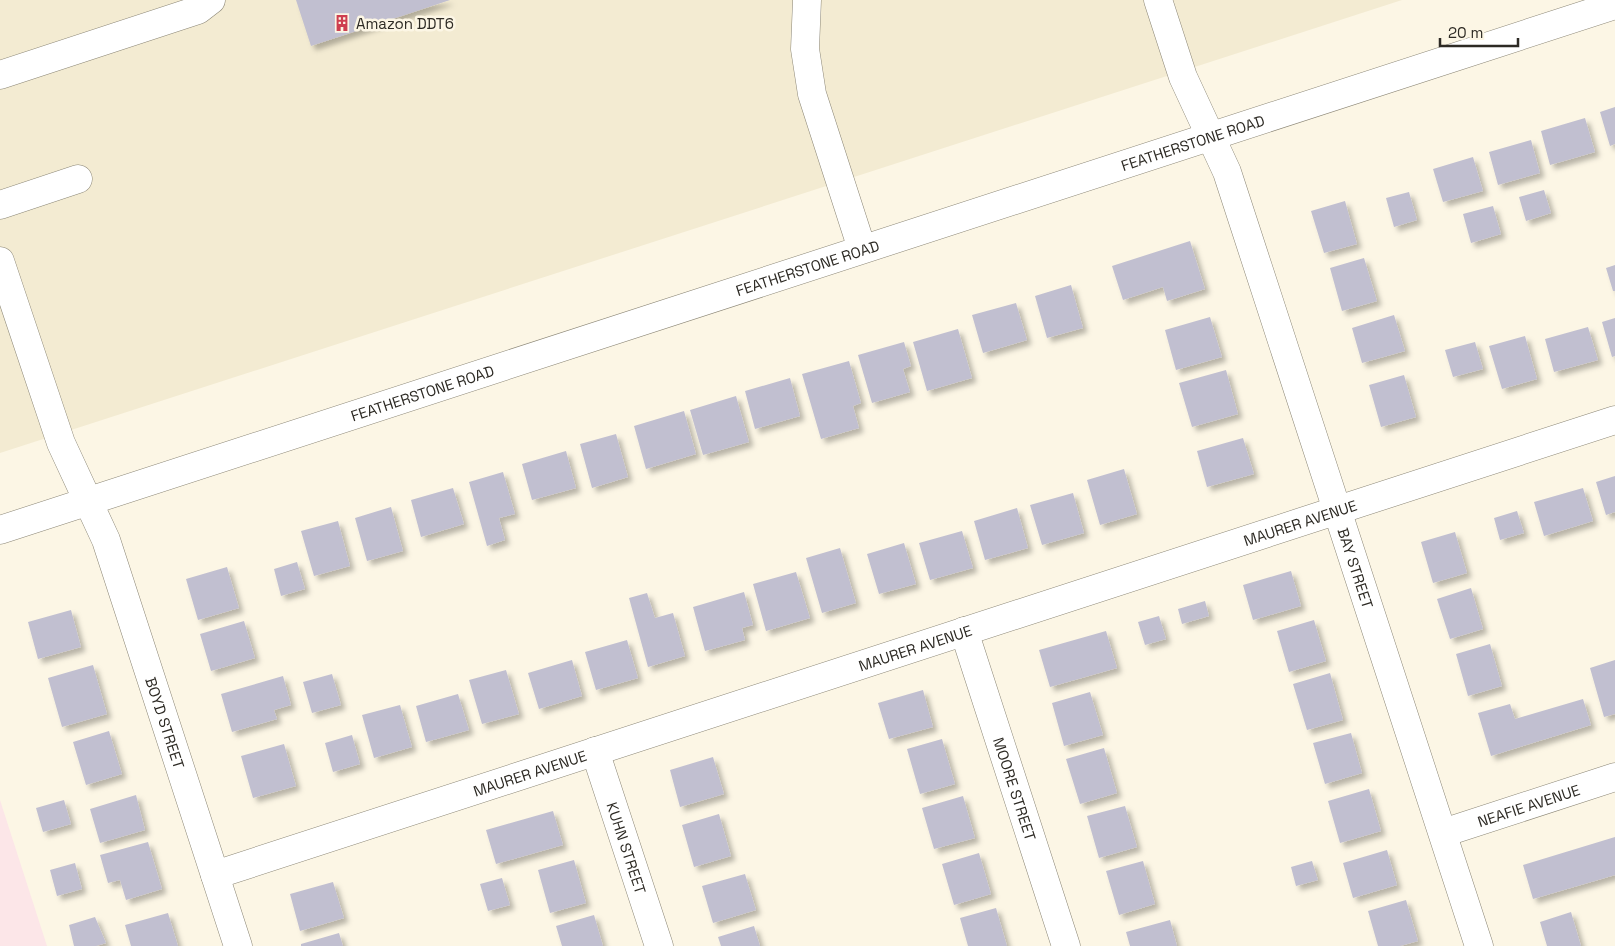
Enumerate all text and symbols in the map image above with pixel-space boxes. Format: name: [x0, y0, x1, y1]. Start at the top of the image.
building icon: Amazon DDT6: [332, 13, 352, 33]
place label: Amazon DDT6: [356, 14, 454, 33]
scale bar: [1440, 15, 1518, 47]
text: 20 m: [1448, 23, 1483, 42]
street label: FEATHERSTONE ROAD: [1118, 110, 1267, 174]
street label: FEATHERSTONE ROAD: [733, 235, 882, 300]
street label: FEATHERSTONE ROAD: [348, 361, 496, 425]
street label: MAURER AVENUE: [1241, 495, 1359, 550]
street label: BAY STREET: [1334, 525, 1378, 611]
street label: MAURER AVENUE: [856, 620, 974, 675]
street label: BOYD STREET: [142, 674, 189, 771]
street label: MOORE STREET: [990, 735, 1041, 843]
street label: MAURER AVENUE: [471, 745, 589, 800]
street label: NEAFIE AVENUE: [1475, 780, 1582, 831]
street label: KUHN STREET: [603, 800, 651, 896]

